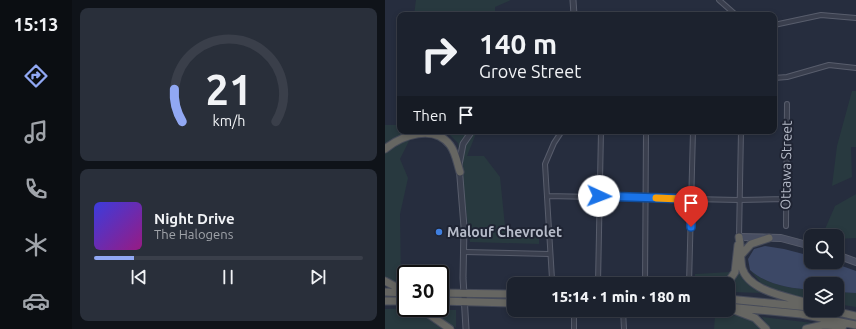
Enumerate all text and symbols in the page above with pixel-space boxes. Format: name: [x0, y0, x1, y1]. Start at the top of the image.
text: 15:13: [13, 14, 59, 34]
icon: right: [413, 28, 465, 80]
text: 140 m: [479, 28, 557, 59]
text: Grove Street: [479, 61, 581, 81]
icon: directions: [22, 62, 50, 90]
text: 21: [205, 66, 252, 113]
icon: arrive: [455, 104, 477, 126]
text: Then: [413, 107, 447, 124]
text: km/h: [212, 113, 245, 129]
icon: music: [22, 118, 50, 146]
street label: Ottawa Street: [777, 120, 795, 210]
icon: phone: [22, 175, 50, 203]
position arrow: [578, 175, 620, 217]
pin: [674, 186, 708, 227]
icon: arrive: [680, 192, 702, 214]
text: Night Drive: [154, 210, 235, 227]
place label: Malouf Chevrolet: [447, 224, 562, 240]
text: The Halogens: [154, 227, 233, 241]
marker: Malouf Chevrolet: [434, 227, 444, 237]
map controls: [804, 229, 844, 317]
button: search: [804, 229, 844, 269]
icon: climate: [22, 231, 50, 259]
speed limit sign: 30: [397, 265, 449, 317]
icon: previous: [128, 266, 150, 288]
icon: pause: [217, 266, 239, 288]
icon: next: [307, 266, 329, 288]
button: layers: [804, 277, 844, 317]
icon: car: [22, 287, 50, 315]
text: 15:14 · 1 min · 180 m: [551, 288, 691, 305]

